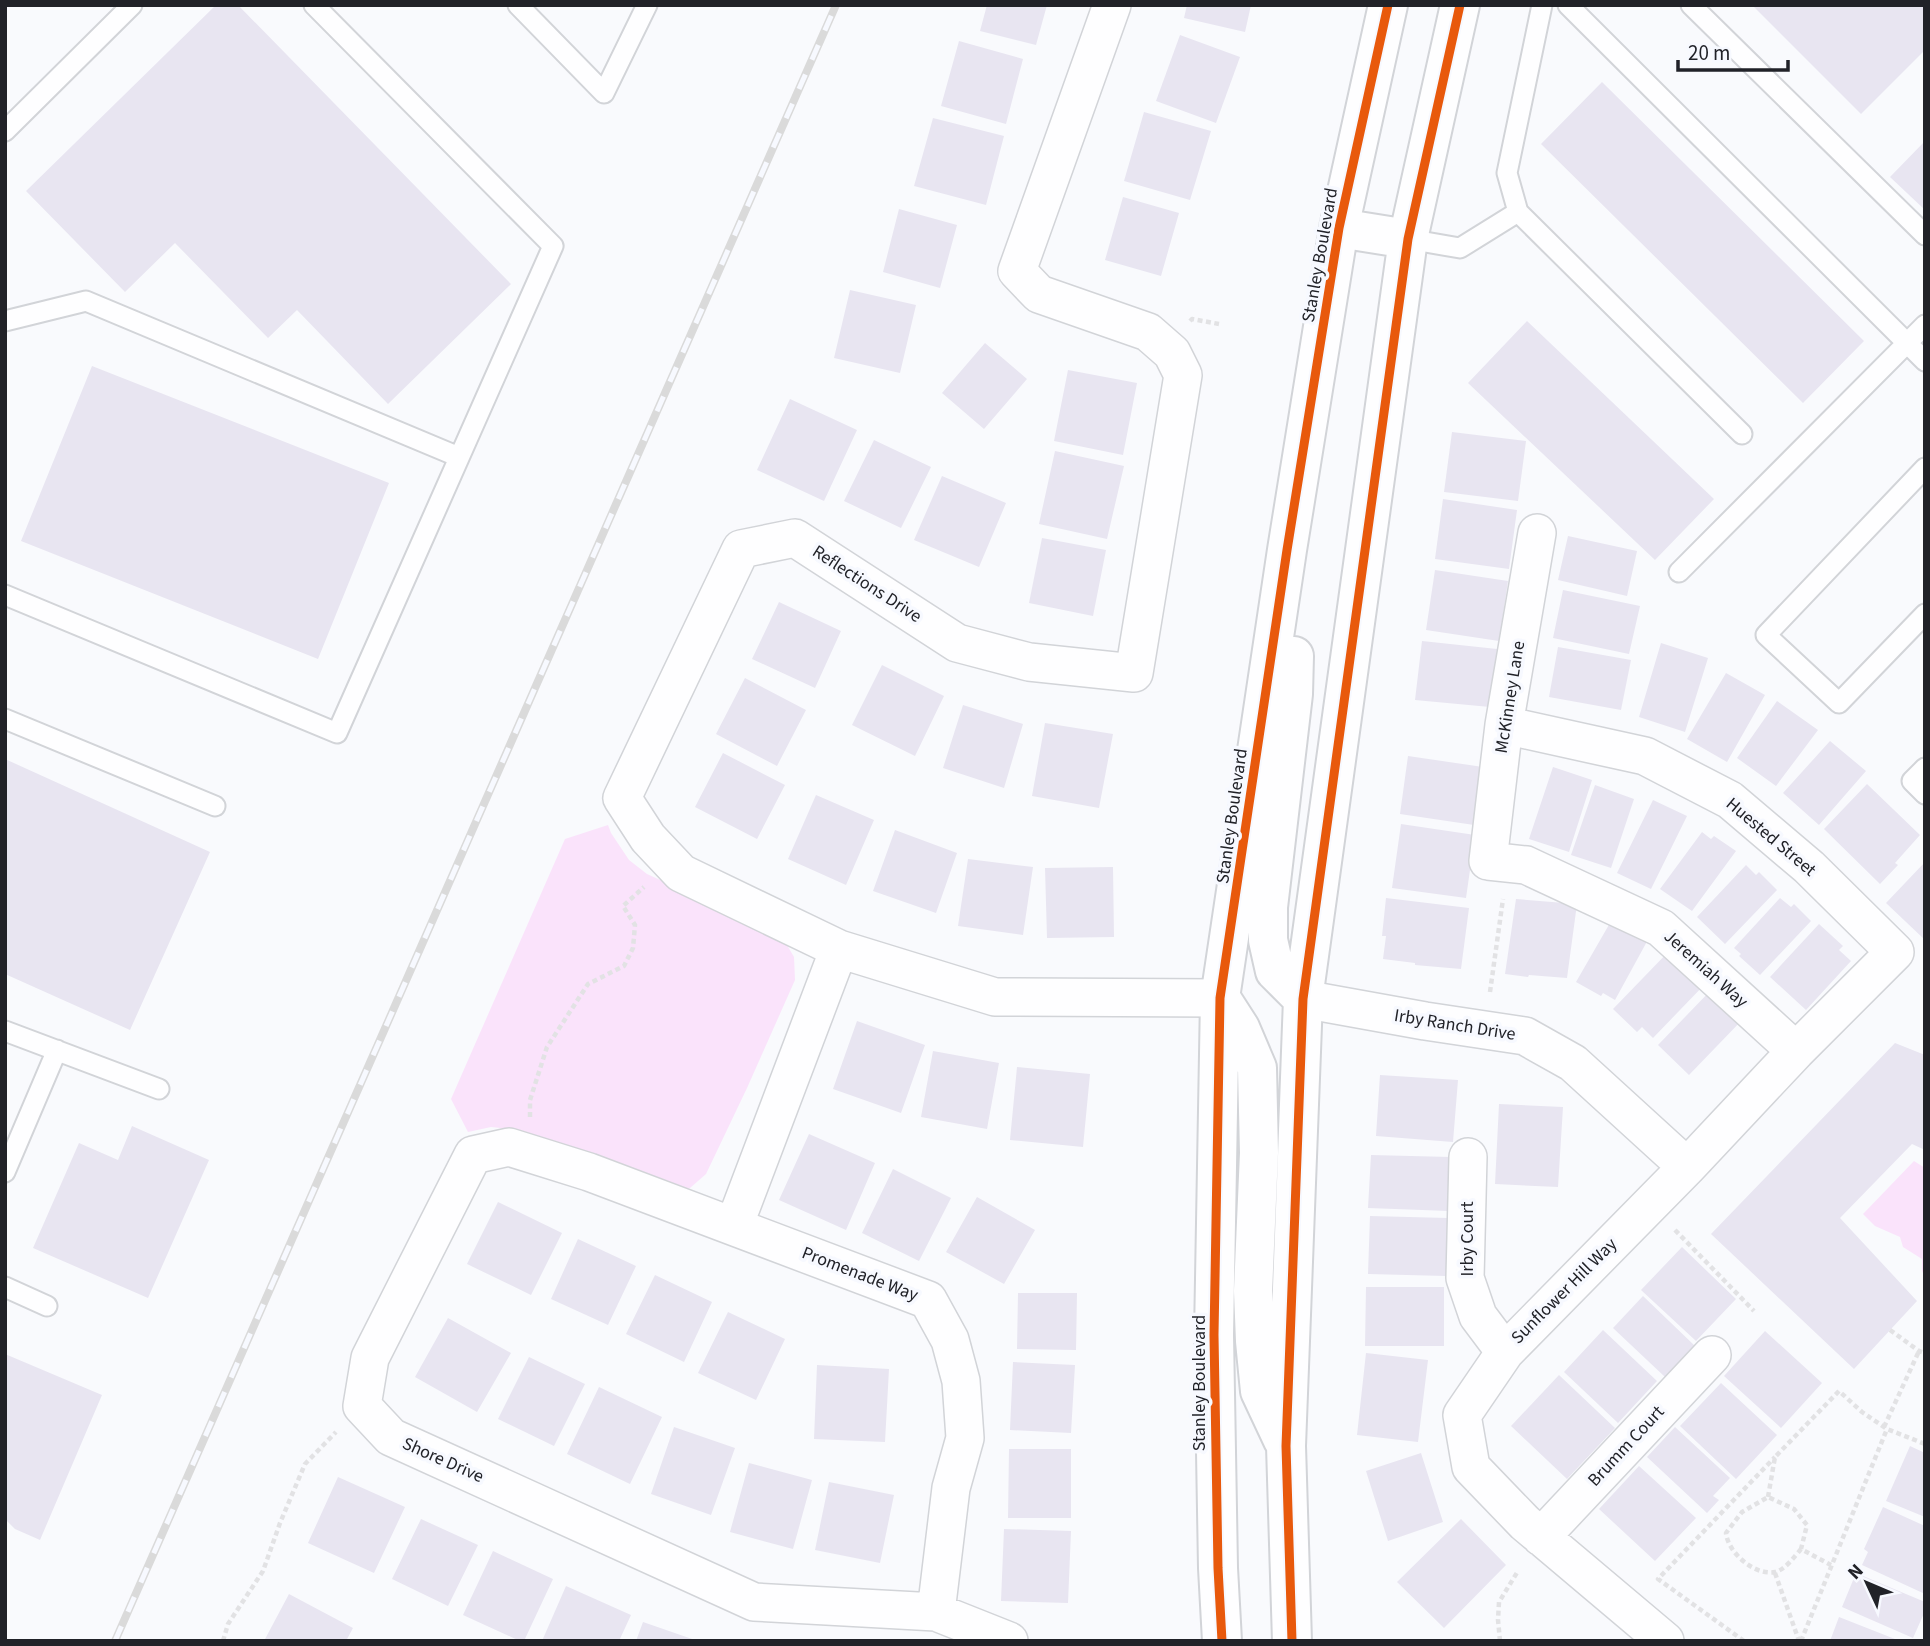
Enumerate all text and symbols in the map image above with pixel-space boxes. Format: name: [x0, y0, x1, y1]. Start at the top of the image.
scale bar: [1678, 28, 1788, 72]
text: 20 m: [1688, 38, 1730, 68]
street label: Stanley Boulevard: [1296, 186, 1344, 324]
street label: Reflections Drive: [807, 539, 927, 629]
street label: McKinney Lane: [1489, 639, 1531, 755]
street label: Stanley Boulevard: [1210, 747, 1254, 885]
street label: Huested Street: [1720, 792, 1822, 882]
street label: Jeremiah Way: [1658, 924, 1754, 1014]
street label: Irby Ranch Drive: [1393, 1003, 1518, 1047]
street label: Irby Court: [1455, 1201, 1480, 1277]
street label: Sunflower Hill Way: [1505, 1232, 1623, 1350]
street label: Promenade Way: [798, 1240, 922, 1308]
street label: Stanley Boulevard: [1187, 1315, 1212, 1451]
street label: Brumm Court: [1582, 1400, 1670, 1492]
street label: Shore Drive: [398, 1431, 488, 1489]
north arrow: [1832, 1548, 1902, 1618]
text: N: [1842, 1558, 1870, 1586]

